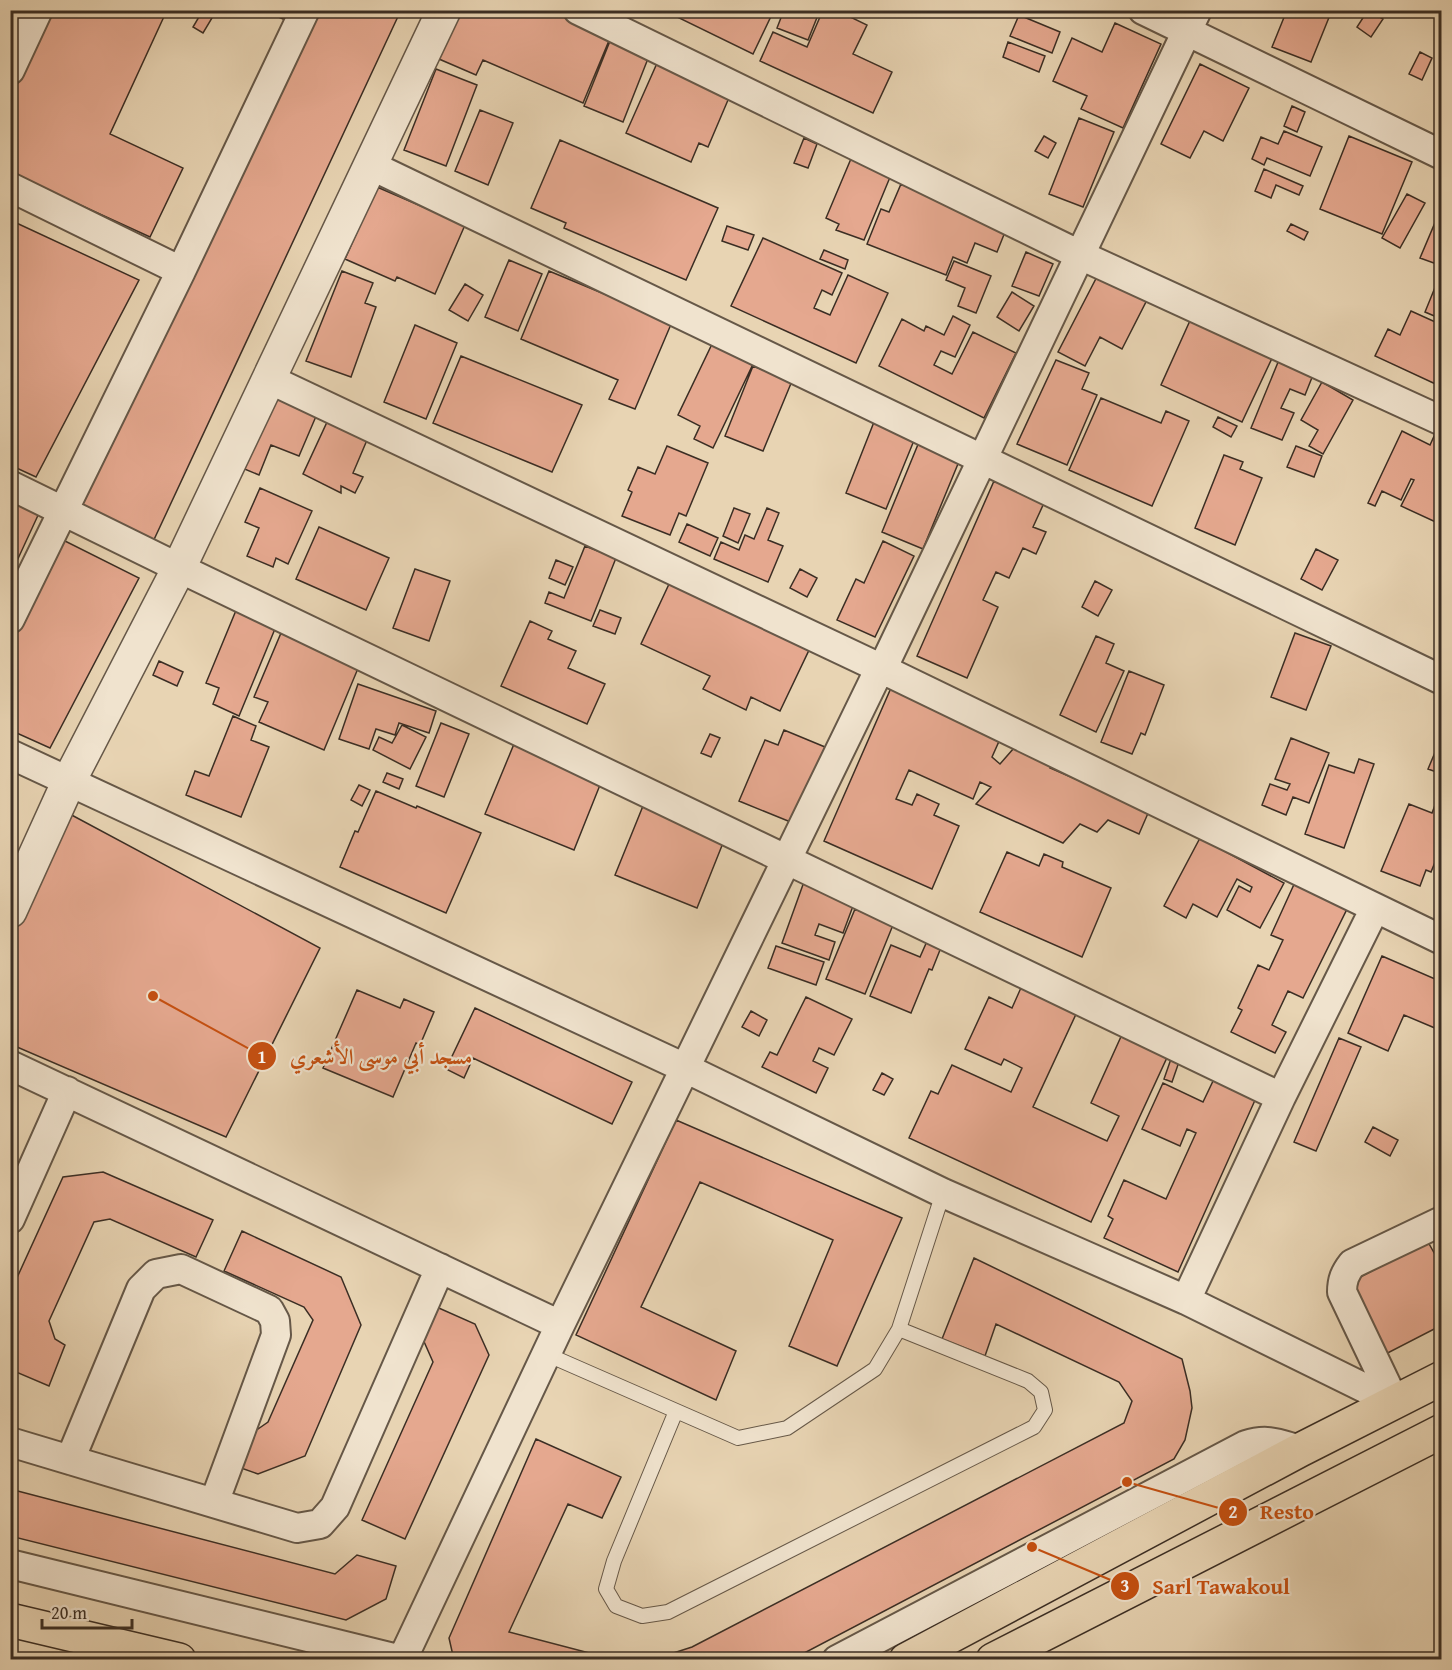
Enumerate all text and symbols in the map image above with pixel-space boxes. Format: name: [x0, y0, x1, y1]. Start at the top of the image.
callout: مسجد أبي موسى الأشعري: [247, 1036, 484, 1076]
text: مسجد أبي موسى الأشعري: [290, 1040, 472, 1075]
text: 1: [257, 1043, 267, 1070]
callout: Resto: [1218, 1492, 1326, 1532]
text: Resto: [1260, 1495, 1314, 1527]
text: 2: [1228, 1498, 1238, 1525]
callout: Sarl Tawakoul: [1110, 1566, 1302, 1606]
text: Sarl Tawakoul: [1152, 1570, 1290, 1602]
text: 3: [1120, 1572, 1130, 1599]
scale bar: [42, 1592, 132, 1630]
text: 20 m: [51, 1599, 87, 1626]

